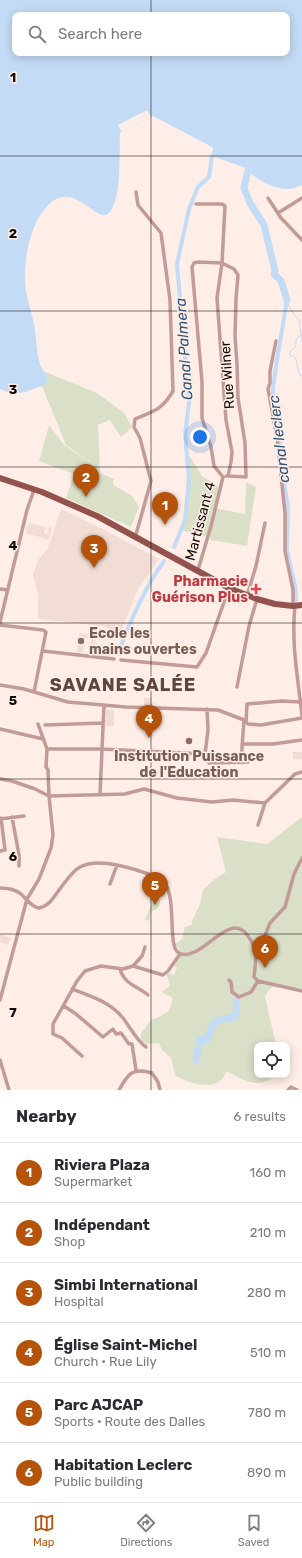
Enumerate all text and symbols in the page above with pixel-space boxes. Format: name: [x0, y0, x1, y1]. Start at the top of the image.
search box: [12, 12, 290, 56]
icon: search: [26, 23, 48, 45]
text: Search here: [58, 25, 142, 43]
text: 1: [10, 70, 16, 85]
text: 2: [9, 226, 17, 241]
water label: Canal Palmera: [171, 297, 197, 401]
street label: Rue Wilner: [217, 340, 238, 410]
text: 3: [9, 382, 18, 397]
water label: canal leclerc: [265, 394, 293, 484]
your location: [190, 427, 210, 447]
pin: 2: [73, 464, 99, 497]
street label: Martissant 4: [182, 480, 219, 562]
pin: 1: [152, 492, 178, 525]
pin: 3: [81, 535, 107, 568]
text: 4: [9, 538, 18, 553]
place label: Pharmacie Guérison Plus: [152, 573, 248, 606]
marker: Pharmacie Guérison Plus: [251, 584, 261, 594]
place label: Ecole les mains ouvertes: [89, 625, 197, 658]
marker: Ecole les mains ouvertes: [76, 636, 86, 646]
district label: SAVANE SALÉE: [50, 674, 196, 696]
text: 5: [9, 693, 17, 708]
pin: 4: [136, 705, 162, 738]
marker: Institution Puissance de l'Education: [184, 736, 194, 746]
place label: Institution Puissance de l'Education: [114, 748, 264, 781]
text: 6: [9, 849, 18, 864]
pin: 5: [142, 872, 168, 905]
pin: 6: [252, 935, 278, 968]
text: 7: [9, 1005, 17, 1020]
map controls: [254, 1042, 290, 1078]
button: locate: [254, 1042, 290, 1078]
text: Nearby: [16, 1106, 77, 1126]
text: 6 results: [234, 1109, 286, 1124]
text: Riviera Plaza: [54, 1156, 150, 1174]
text: 1: [26, 1165, 32, 1180]
text: 160 m: [250, 1165, 286, 1180]
text: Supermarket: [54, 1174, 132, 1189]
text: Indépendant: [54, 1216, 150, 1234]
text: 2: [25, 1225, 33, 1240]
text: 210 m: [250, 1225, 286, 1240]
text: Shop: [54, 1234, 85, 1249]
text: Simbi International: [54, 1276, 198, 1294]
text: 3: [25, 1285, 33, 1300]
text: 280 m: [247, 1285, 286, 1300]
text: Hospital: [54, 1294, 104, 1309]
text: Église Saint-Michel: [54, 1336, 197, 1354]
text: 4: [25, 1345, 33, 1360]
text: 510 m: [250, 1345, 286, 1360]
text: Church · Rue Lily: [54, 1354, 157, 1369]
text: Parc AJCAP: [54, 1396, 143, 1414]
text: 5: [25, 1405, 33, 1420]
text: 780 m: [248, 1405, 286, 1420]
text: Sports · Route des Dalles: [54, 1414, 205, 1429]
text: Habitation Leclerc: [54, 1456, 192, 1474]
text: 6: [25, 1465, 33, 1480]
text: 890 m: [247, 1465, 286, 1480]
text: Public building: [54, 1474, 143, 1489]
tab: Map: [33, 1512, 55, 1549]
tab: Directions: [120, 1512, 172, 1549]
tab: Saved: [238, 1512, 269, 1549]

